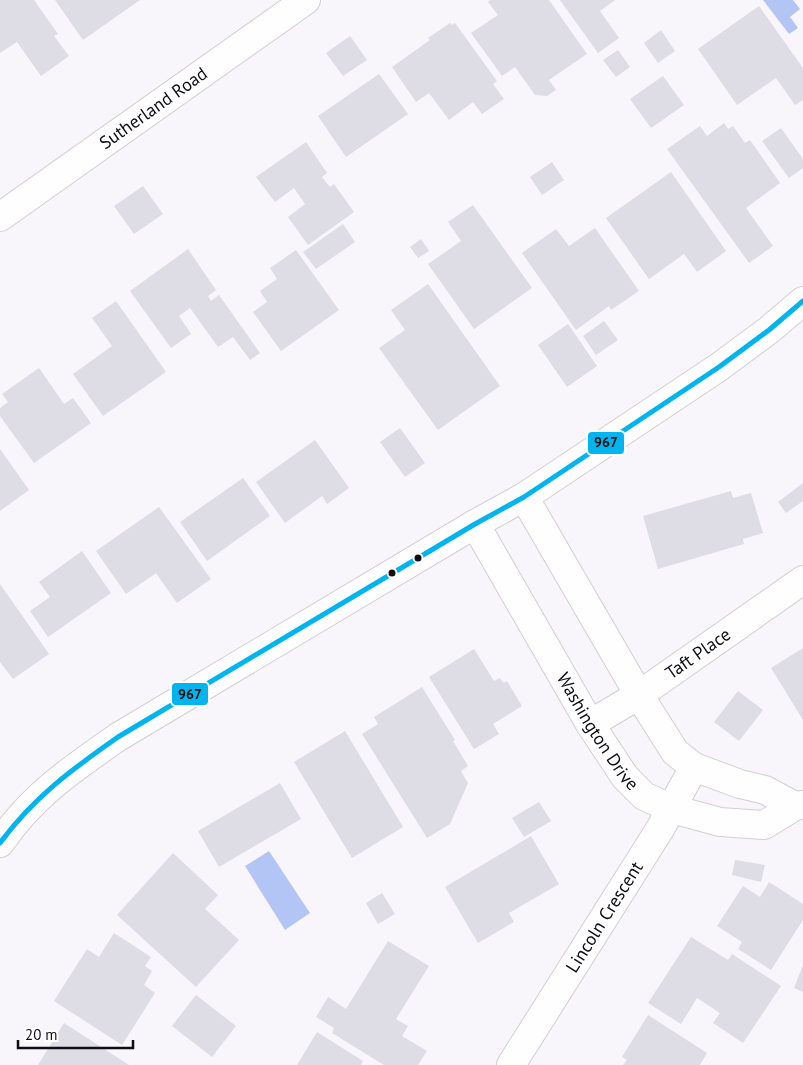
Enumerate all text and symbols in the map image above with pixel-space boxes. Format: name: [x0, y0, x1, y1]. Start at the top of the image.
street label: Sutherland Road: [95, 62, 212, 154]
line badge: 967: [587, 431, 625, 455]
text: 967: [594, 433, 618, 451]
unlabelled marker: [413, 553, 423, 563]
unlabelled marker: [387, 568, 397, 578]
street label: Taft Place: [661, 622, 735, 684]
street label: Washington Drive: [552, 668, 644, 795]
line badge: 967: [171, 682, 209, 706]
text: 967: [178, 685, 202, 703]
street label: Lincoln Crescent: [560, 857, 648, 977]
scale bar: [18, 1018, 132, 1050]
text: 20 m: [25, 1025, 58, 1044]

